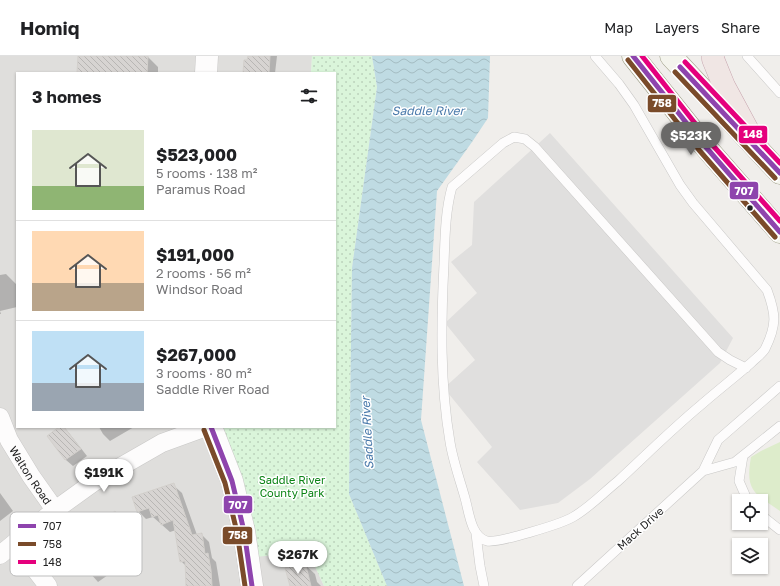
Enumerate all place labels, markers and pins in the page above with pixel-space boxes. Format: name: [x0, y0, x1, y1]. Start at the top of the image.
pin: $523K: [663, 122, 719, 156]
unlabelled marker: [745, 203, 755, 213]
pin: $191K: [76, 459, 132, 493]
pin: $267K: [270, 541, 326, 575]

